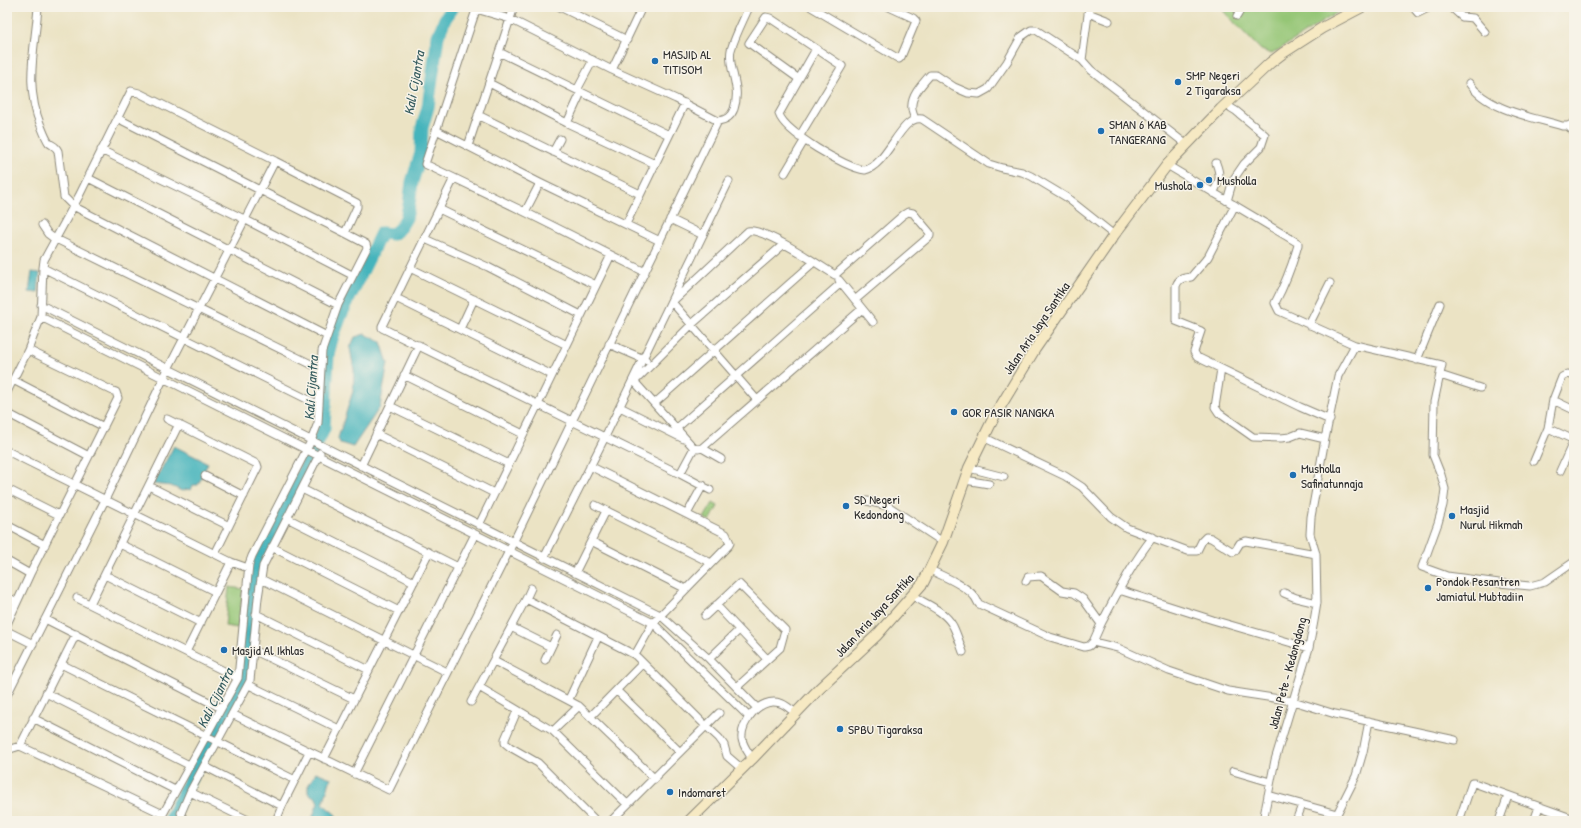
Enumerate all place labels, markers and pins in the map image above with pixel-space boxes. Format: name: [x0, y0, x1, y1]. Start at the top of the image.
place label: MASJID AL TITISOM: [663, 45, 711, 78]
marker: MASJID AL TITISOM: [650, 56, 660, 66]
place label: SMP Negeri 2 Tigaraksa: [1186, 66, 1241, 99]
marker: SMP Negeri 2 Tigaraksa: [1173, 77, 1183, 87]
place label: SMAN 6 KAB TANGERANG: [1109, 115, 1167, 148]
marker: SMAN 6 KAB TANGERANG: [1096, 126, 1106, 136]
place label: Musholla: [1217, 171, 1256, 189]
marker: Musholla: [1204, 175, 1214, 185]
place label: Mushola: [1155, 176, 1192, 194]
marker: Mushola: [1195, 180, 1205, 190]
place label: GOR PASIR NANGKA: [962, 403, 1055, 421]
marker: GOR PASIR NANGKA: [949, 407, 959, 417]
place label: Musholla Safinatunnaja: [1301, 459, 1363, 492]
marker: Musholla Safinatunnaja: [1288, 470, 1298, 480]
place label: SD Negeri Kedondong: [854, 490, 904, 523]
place label: Masjid Nurul Hikmah: [1460, 500, 1523, 533]
marker: SD Negeri Kedondong: [841, 501, 851, 511]
marker: Masjid Nurul Hikmah: [1447, 511, 1457, 521]
place label: Pondok Pesantren Jamiatul Mubtadiin: [1436, 572, 1524, 605]
marker: Pondok Pesantren Jamiatul Mubtadiin: [1423, 583, 1433, 593]
place label: Masjid Al Ikhlas: [232, 641, 304, 659]
marker: Masjid Al Ikhlas: [219, 645, 229, 655]
place label: SPBU Tigaraksa: [848, 720, 922, 738]
marker: SPBU Tigaraksa: [835, 724, 845, 734]
place label: Indomaret: [678, 783, 726, 801]
marker: Indomaret: [665, 787, 675, 797]

